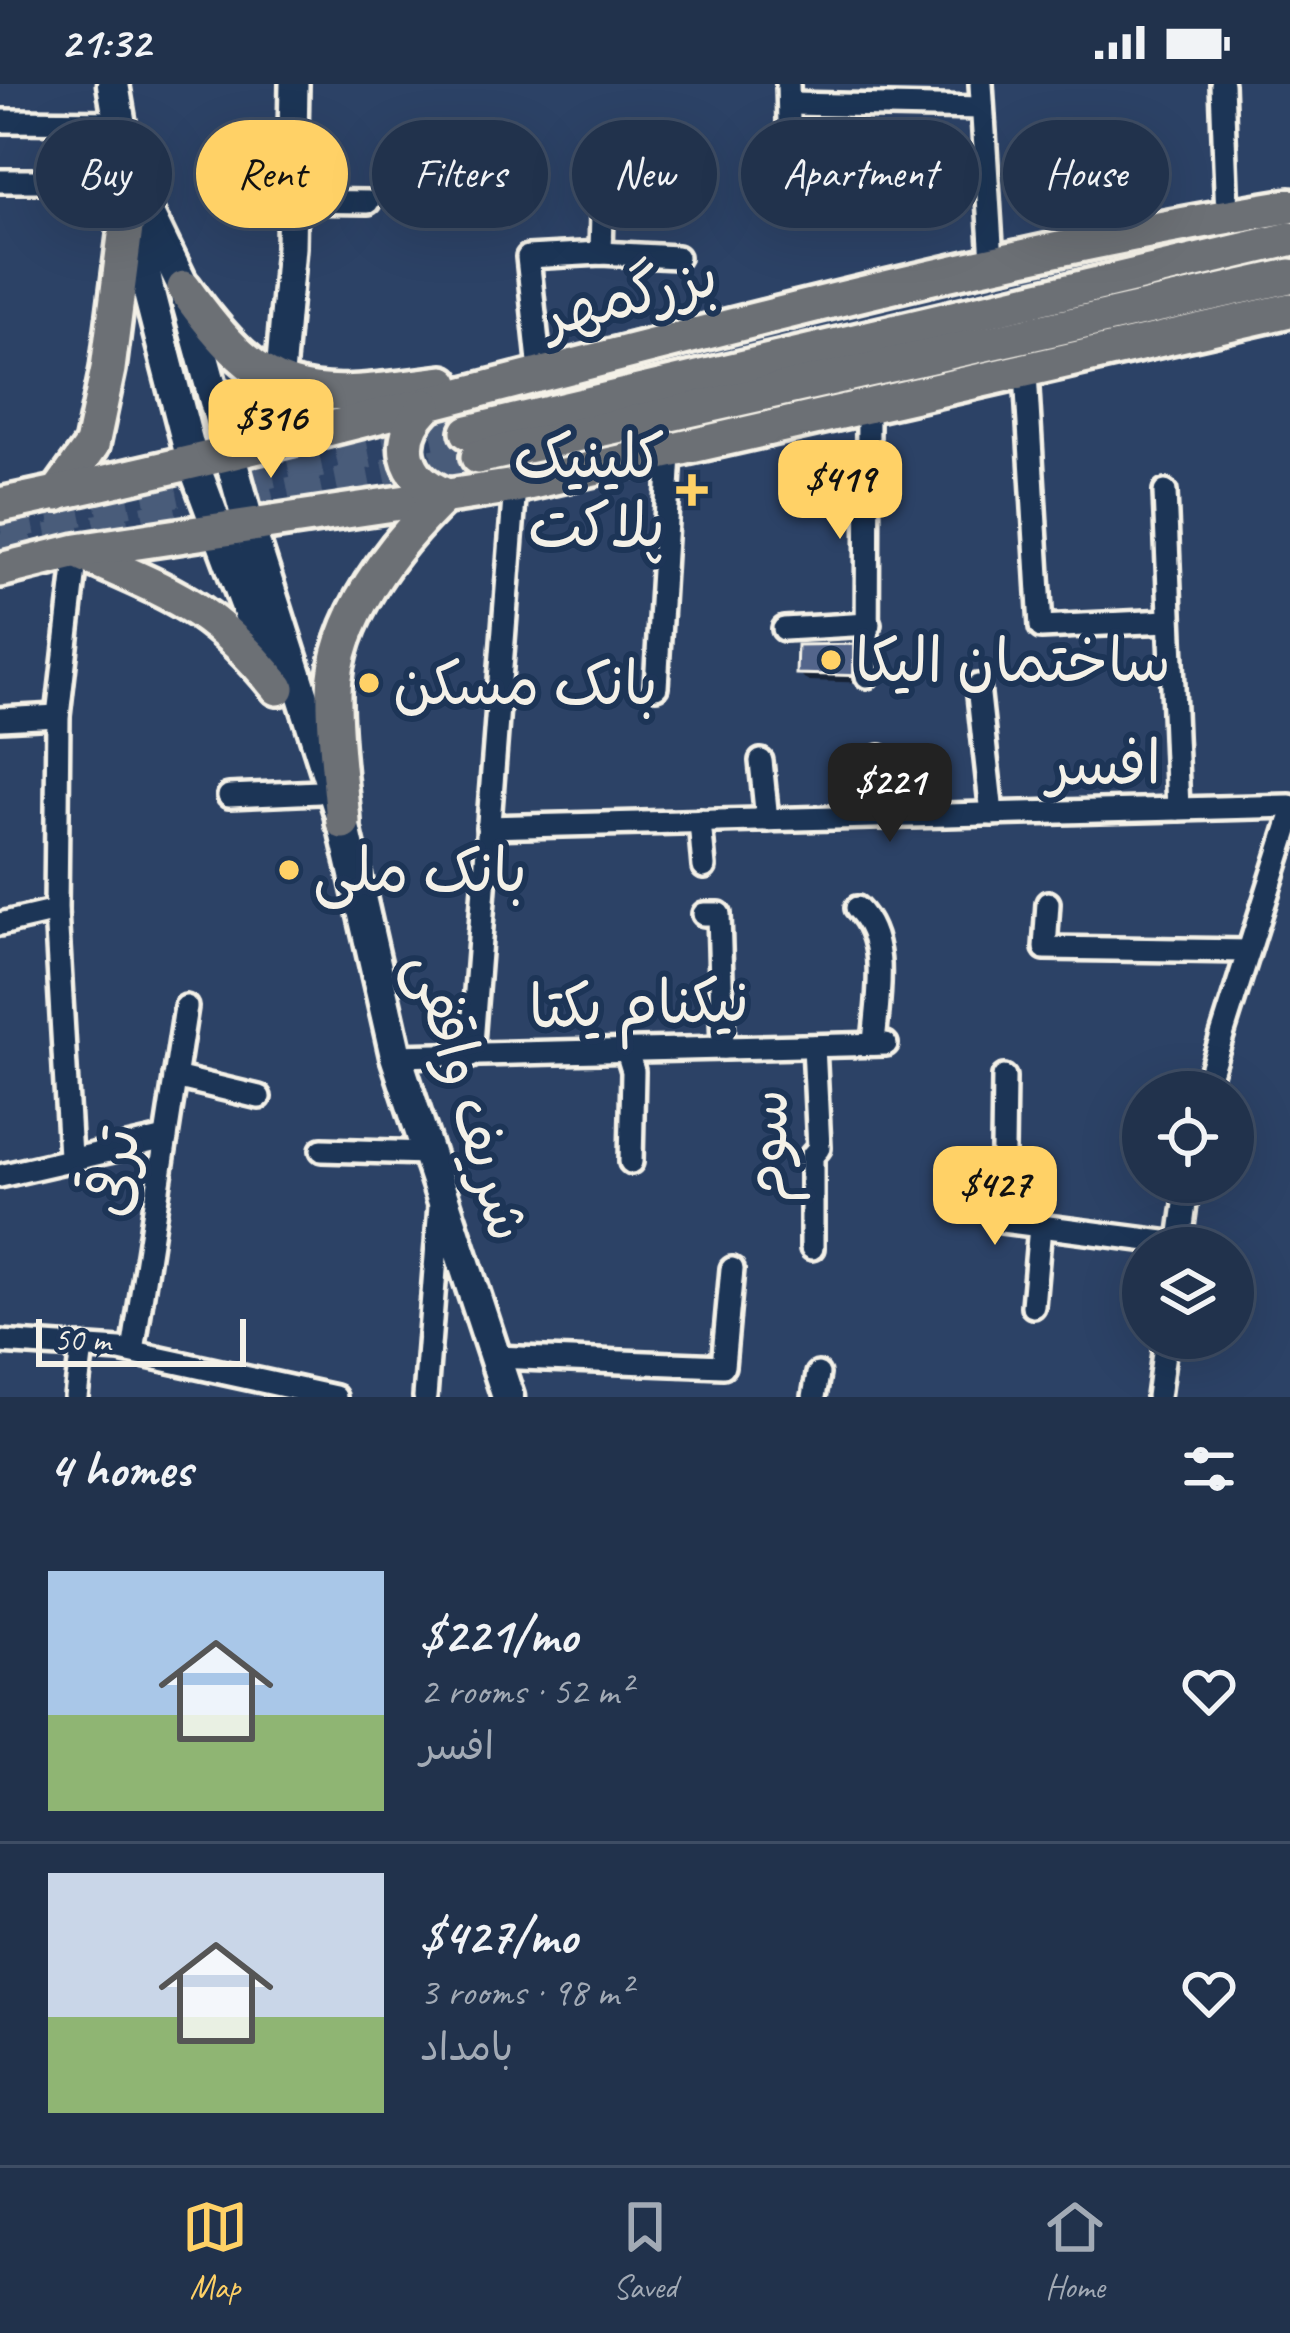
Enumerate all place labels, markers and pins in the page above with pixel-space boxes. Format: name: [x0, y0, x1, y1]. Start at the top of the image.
pin: $316: [200, 379, 342, 481]
place label: کلینیک پلاکت: [513, 419, 665, 564]
pin: $419: [769, 440, 911, 542]
marker: کلینیک پلاکت: [676, 474, 708, 506]
place label: ساختمان الیکا: [855, 623, 1171, 699]
place label: بانک مسکن: [393, 646, 658, 722]
marker: ساختمان الیکا: [818, 647, 844, 673]
marker: بانک مسکن: [356, 670, 382, 696]
pin: $221: [819, 743, 961, 845]
place label: بانک ملی: [313, 833, 527, 909]
marker: بانک ملی: [276, 857, 302, 883]
pin: $427: [924, 1146, 1066, 1248]

